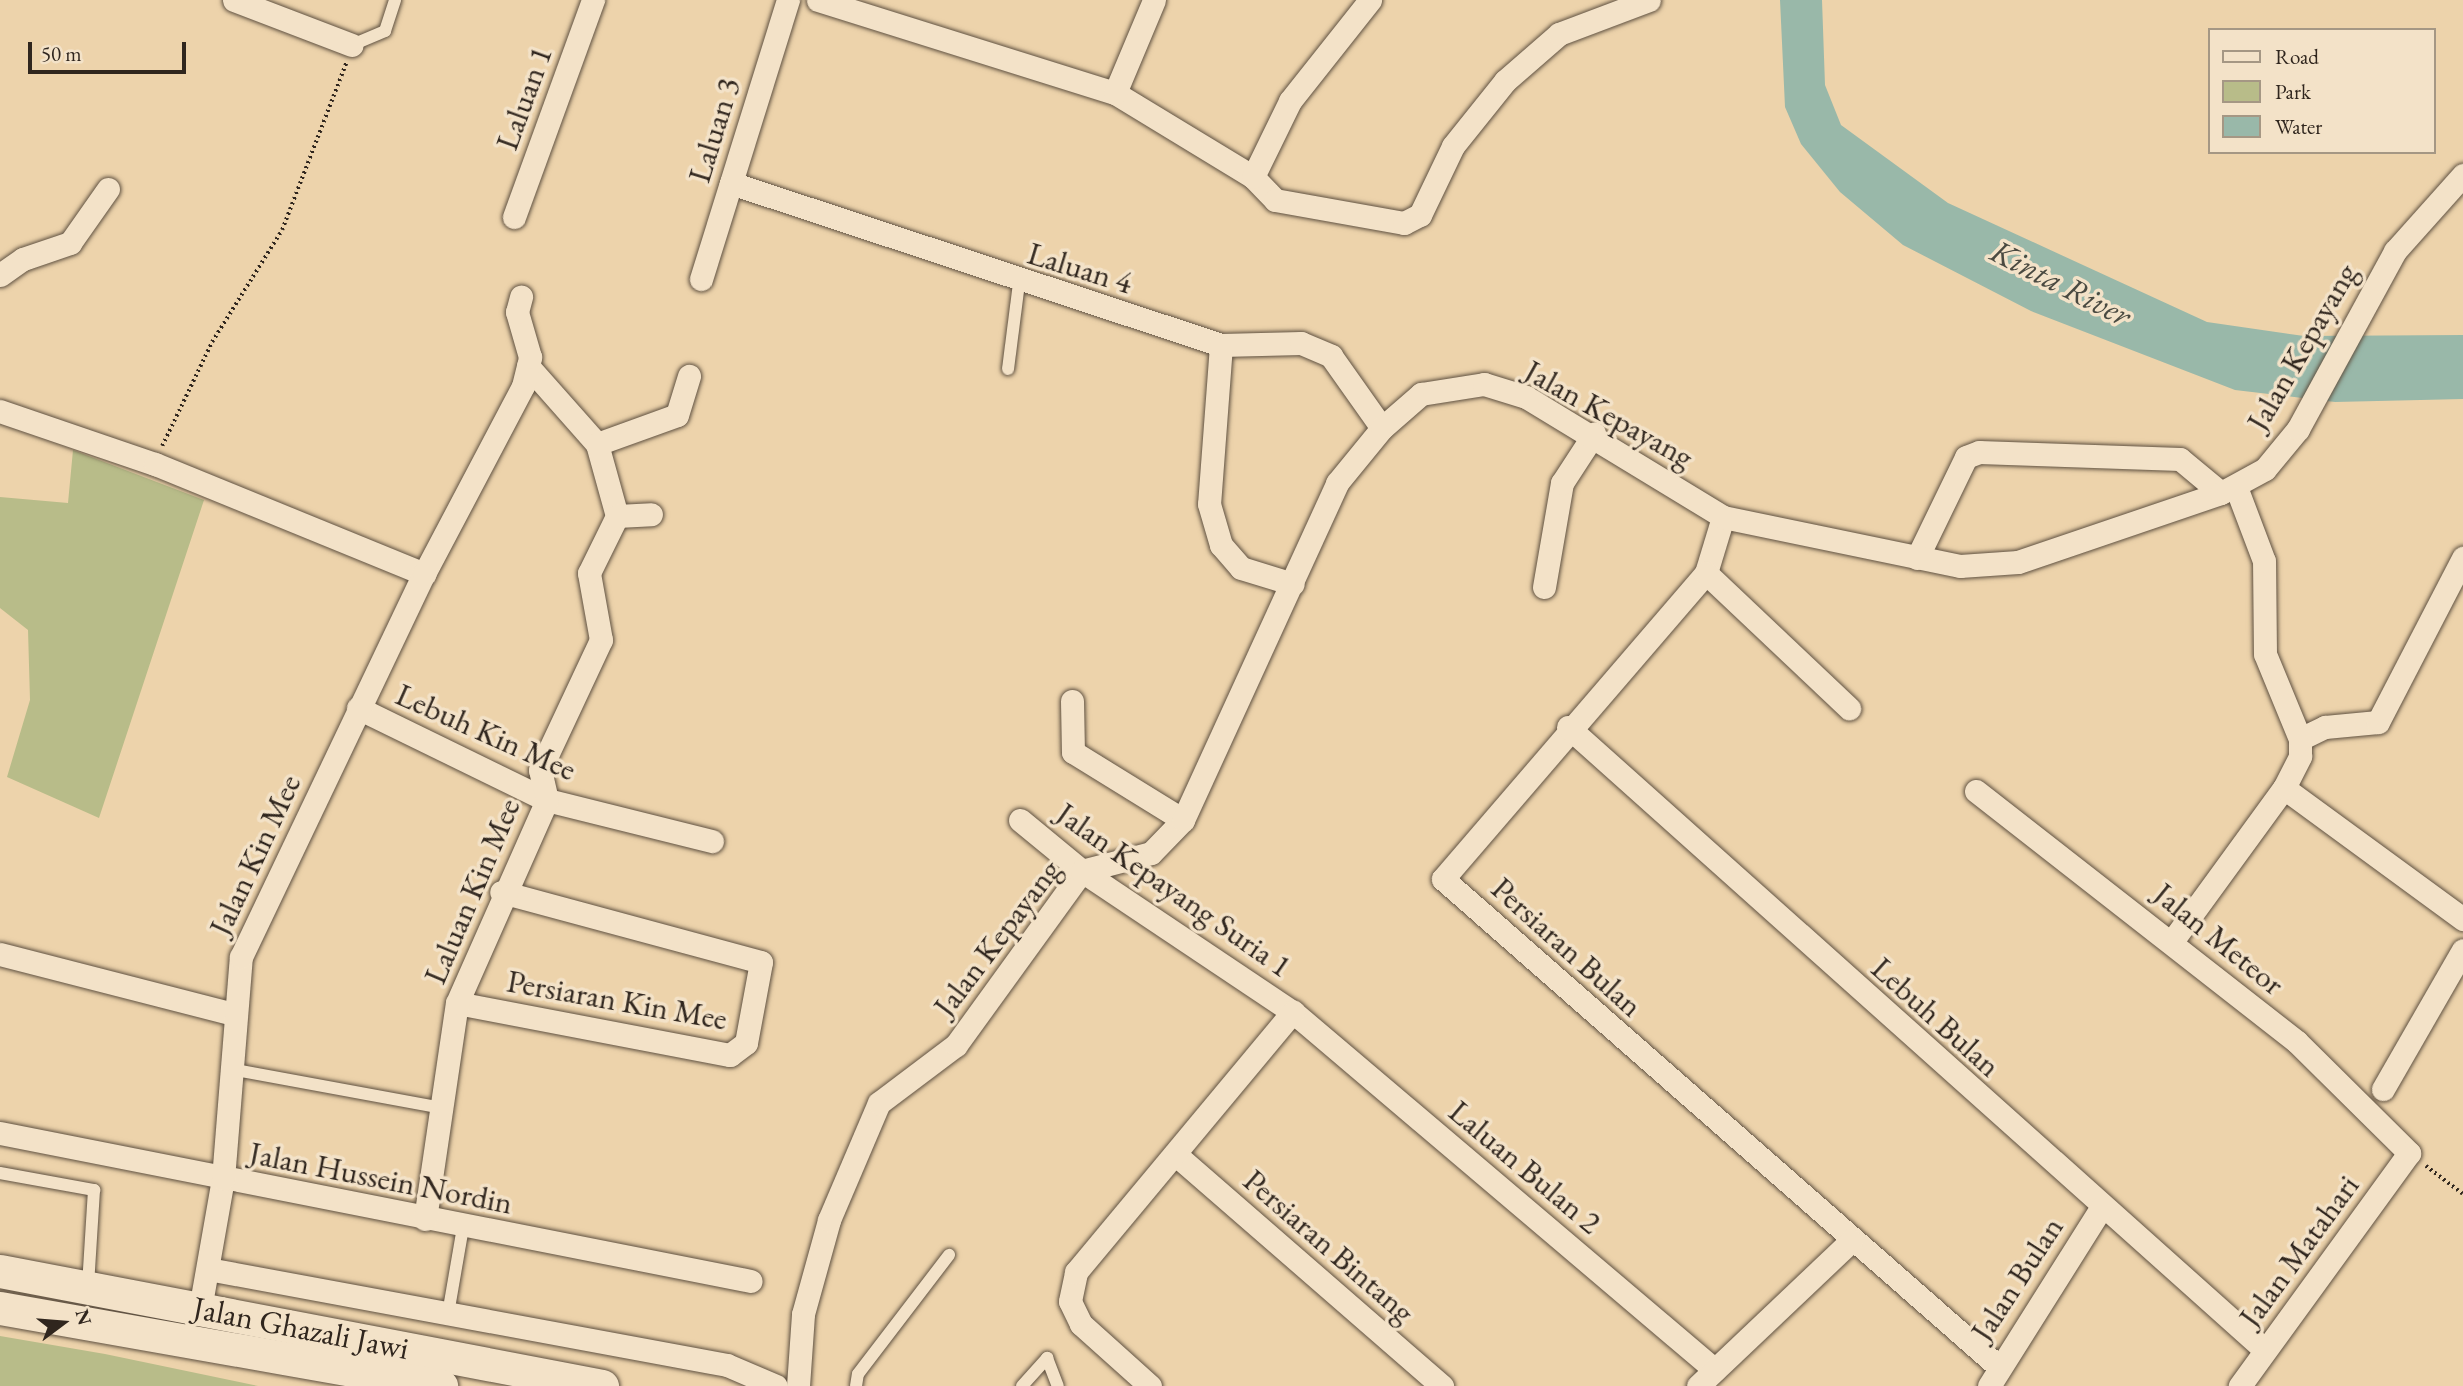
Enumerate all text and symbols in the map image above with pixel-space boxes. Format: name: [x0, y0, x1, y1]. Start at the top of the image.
scale bar: [32, 28, 189, 72]
legend: [2208, 28, 2435, 154]
text: 50 m: [41, 40, 82, 67]
street label: Laluan 1: [488, 41, 560, 155]
text: Road: [2275, 43, 2319, 70]
street label: Laluan 3: [680, 73, 748, 187]
text: Park: [2275, 78, 2311, 105]
text: Water: [2275, 113, 2322, 140]
water label: Kinta River: [1984, 231, 2138, 335]
street label: Laluan 4: [1023, 234, 1137, 302]
street label: Jalan Kepayang: [2239, 256, 2365, 438]
street label: Jalan Kepayang: [1518, 352, 1700, 476]
street label: Lebuh Kin Mee: [390, 675, 582, 789]
street label: Jalan Kin Mee: [201, 768, 309, 942]
street label: Laluan Kin Mee: [416, 792, 528, 990]
street label: Jalan Kepayang Suria 1: [1049, 794, 1299, 986]
street label: Jalan Kepayang: [925, 852, 1069, 1024]
street label: Persiaran Bulan: [1484, 869, 1650, 1025]
street label: Jalan Meteor: [2146, 875, 2292, 1003]
street label: Lebuh Bulan: [1864, 949, 2008, 1085]
street label: Persiaran Kin Mee: [504, 962, 730, 1038]
street label: Laluan Bulan 2: [1441, 1092, 1609, 1242]
street label: Jalan Hussein Nordin: [246, 1134, 516, 1222]
street label: Persiaran Bintang: [1236, 1161, 1422, 1331]
street label: Jalan Matahari: [2231, 1167, 2367, 1335]
street label: Jalan Bulan: [1963, 1210, 2071, 1348]
north arrow: [28, 1288, 98, 1358]
street label: Jalan Ghazali Jawi: [190, 1288, 412, 1368]
text: N: [70, 1306, 98, 1328]

